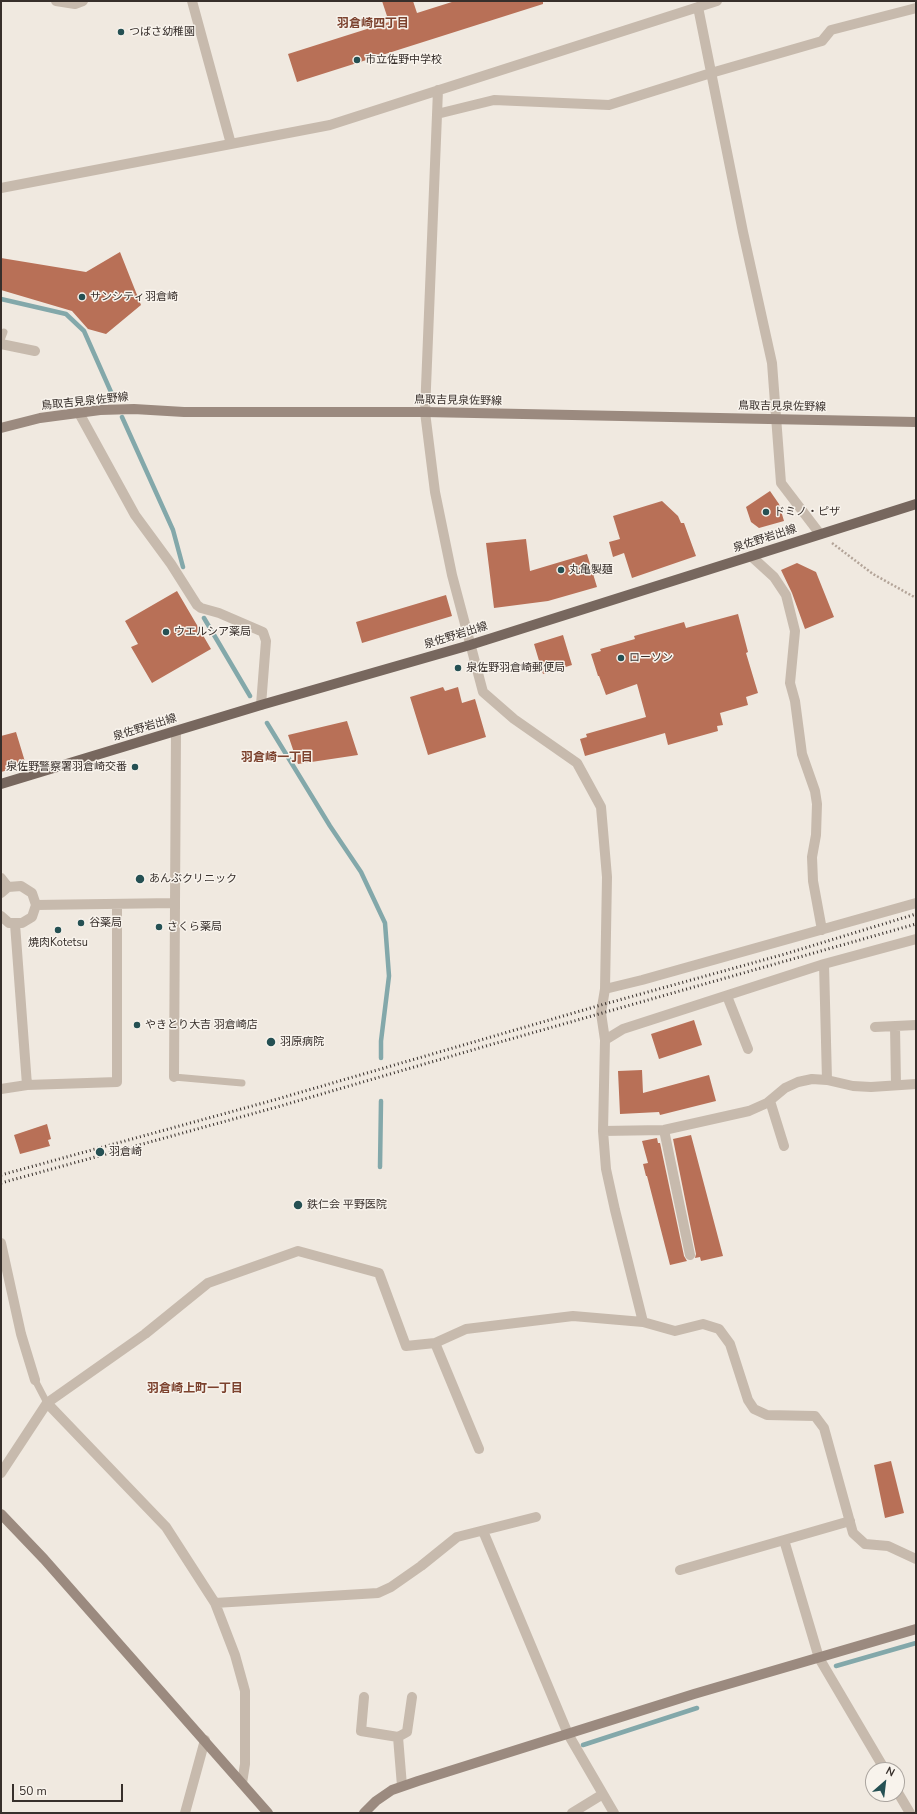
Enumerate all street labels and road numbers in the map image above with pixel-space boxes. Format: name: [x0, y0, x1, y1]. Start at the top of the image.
street label: 鳥取吉見泉佐野線: [41, 391, 129, 413]
street label: 鳥取吉見泉佐野線: [414, 394, 502, 408]
street label: 鳥取吉見泉佐野線: [738, 400, 826, 414]
street label: 泉佐野岩出線: [732, 523, 798, 555]
street label: 泉佐野岩出線: [423, 620, 489, 652]
street label: 泉佐野岩出線: [112, 712, 178, 744]

